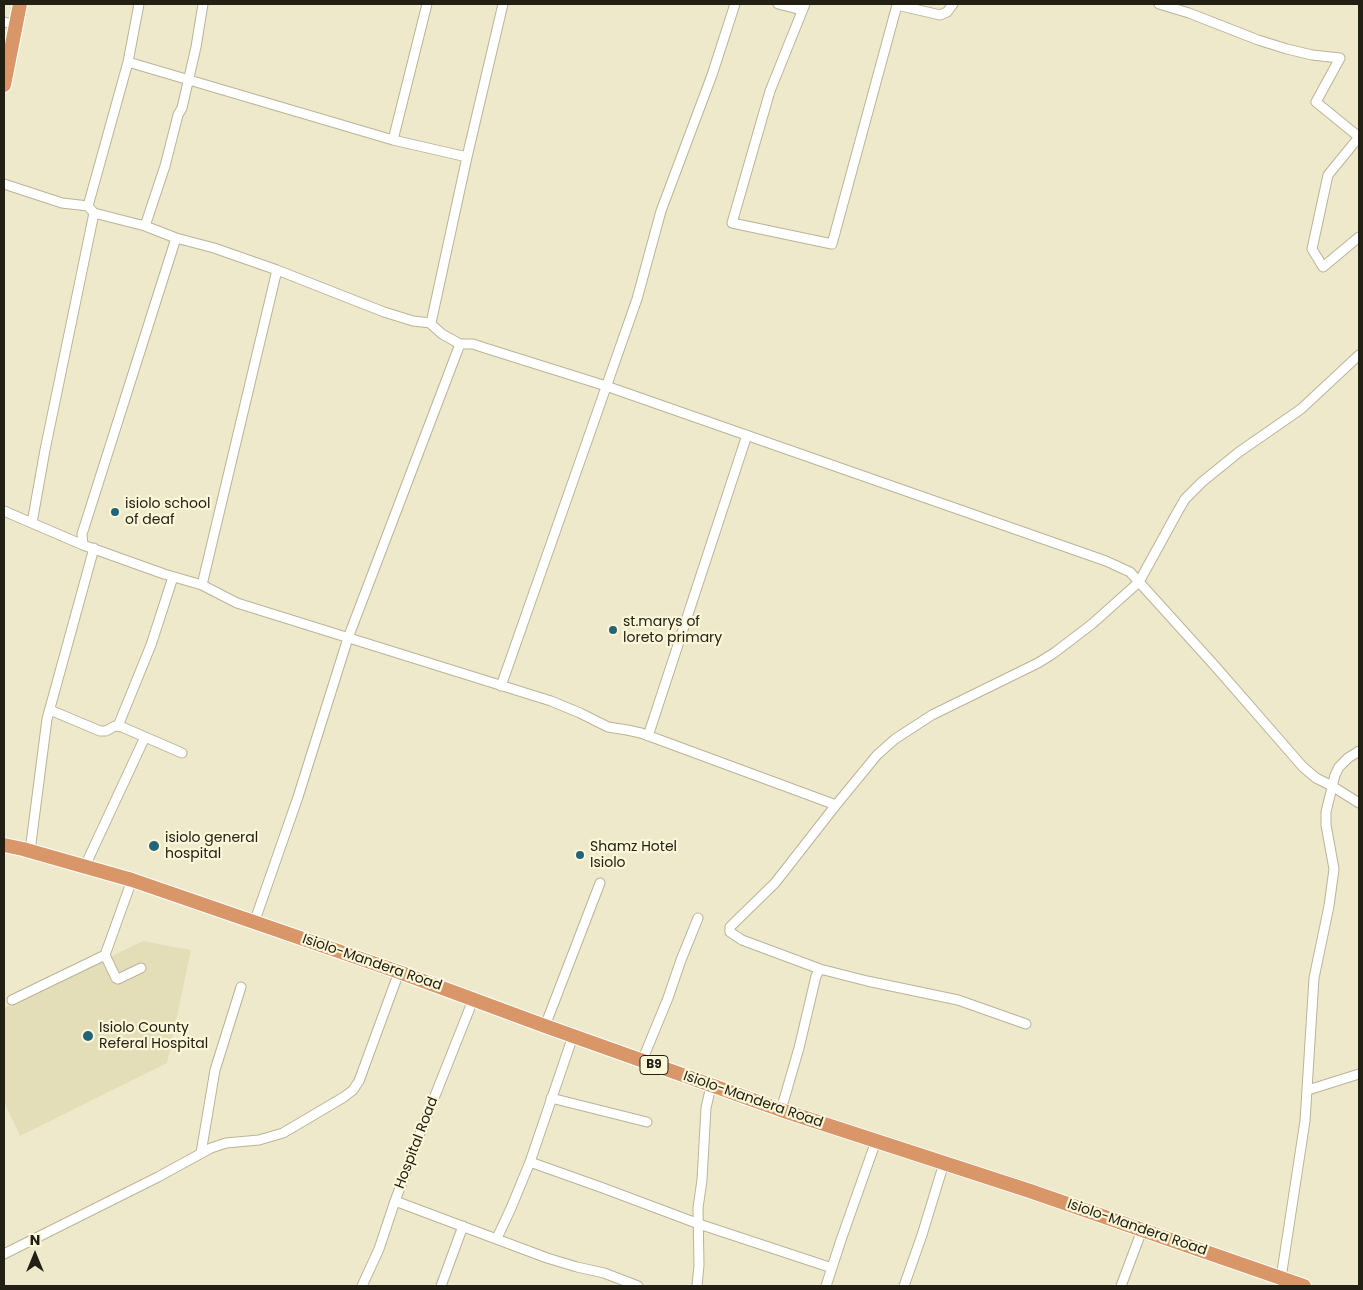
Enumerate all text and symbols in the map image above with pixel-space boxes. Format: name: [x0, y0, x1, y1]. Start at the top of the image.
place label: isiolo school of deaf: [125, 496, 210, 528]
marker: isiolo school of deaf: [109, 506, 121, 518]
place label: st.marys of loreto primary: [623, 614, 722, 646]
marker: st.marys of loreto primary: [607, 624, 619, 636]
place label: isiolo general hospital: [165, 830, 258, 862]
marker: isiolo general hospital: [147, 839, 161, 853]
place label: Shamz Hotel Isiolo: [590, 839, 677, 872]
marker: Shamz Hotel Isiolo: [574, 849, 586, 861]
street label: Isiolo-Mandera Road: [300, 931, 444, 995]
place label: Isiolo County Referal Hospital: [99, 1020, 208, 1052]
marker: Isiolo County Referal Hospital: [81, 1029, 95, 1043]
road number: B9: [640, 1056, 668, 1074]
street label: Isiolo-Mandera Road: [681, 1068, 825, 1132]
street label: Hospital Road: [392, 1095, 442, 1191]
street label: Isiolo-Mandera Road: [1065, 1196, 1209, 1260]
north arrow: [10, 1230, 60, 1280]
text: N: [30, 1230, 40, 1250]

